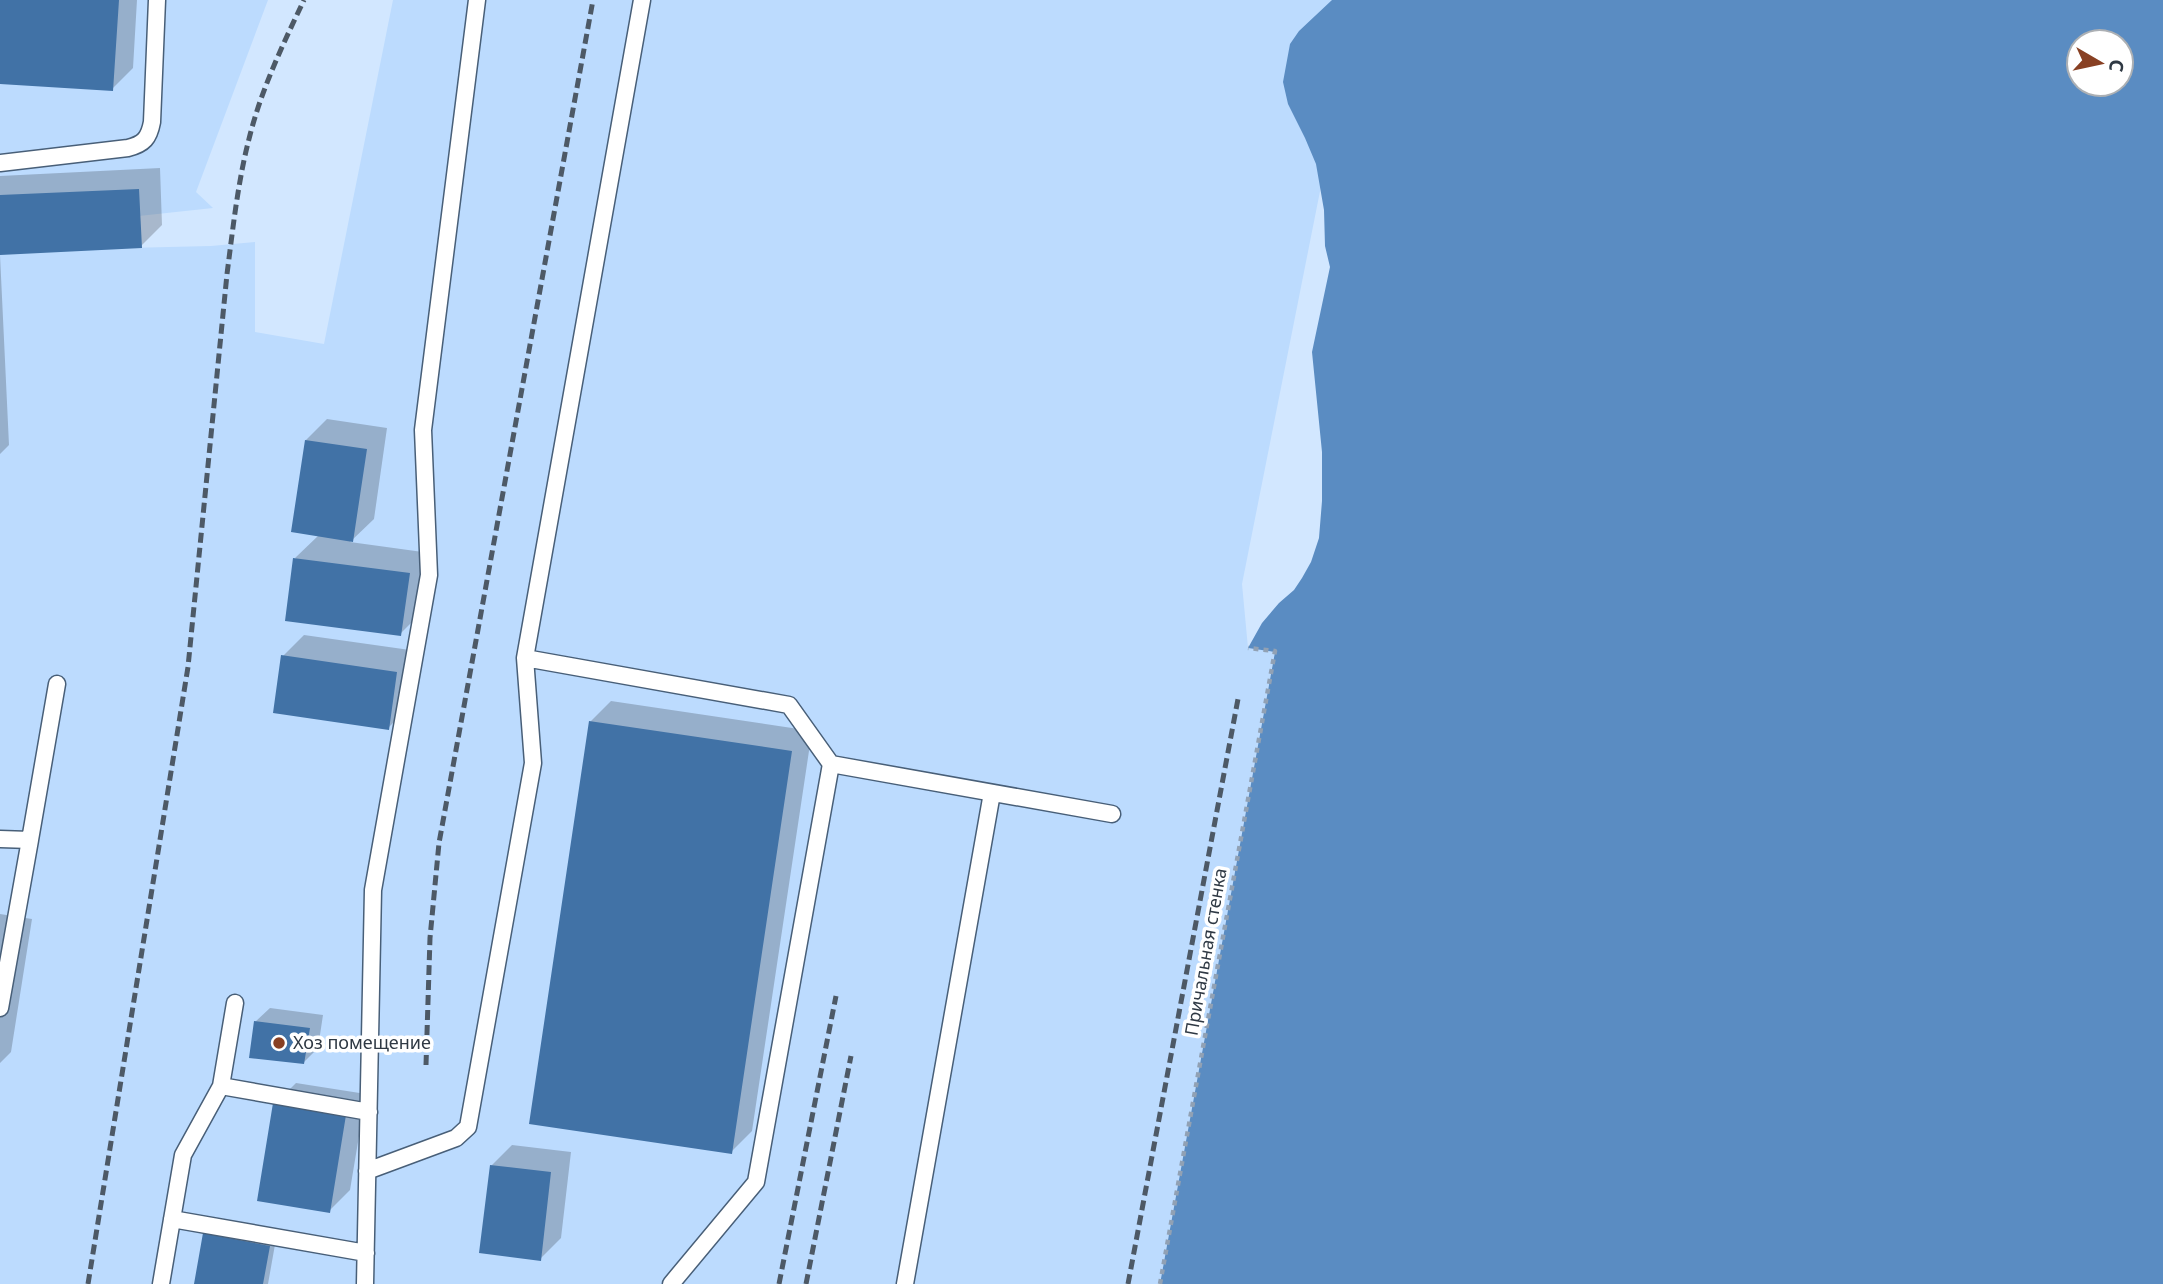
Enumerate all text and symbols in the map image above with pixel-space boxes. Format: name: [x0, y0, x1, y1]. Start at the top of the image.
north arrow: [2065, 28, 2135, 98]
text: С: [2103, 58, 2131, 74]
street label: Причальная стенка: [1178, 866, 1232, 1037]
place label: Хоз помещение: [293, 1030, 431, 1054]
marker: Хоз помещение: [271, 1035, 287, 1051]

